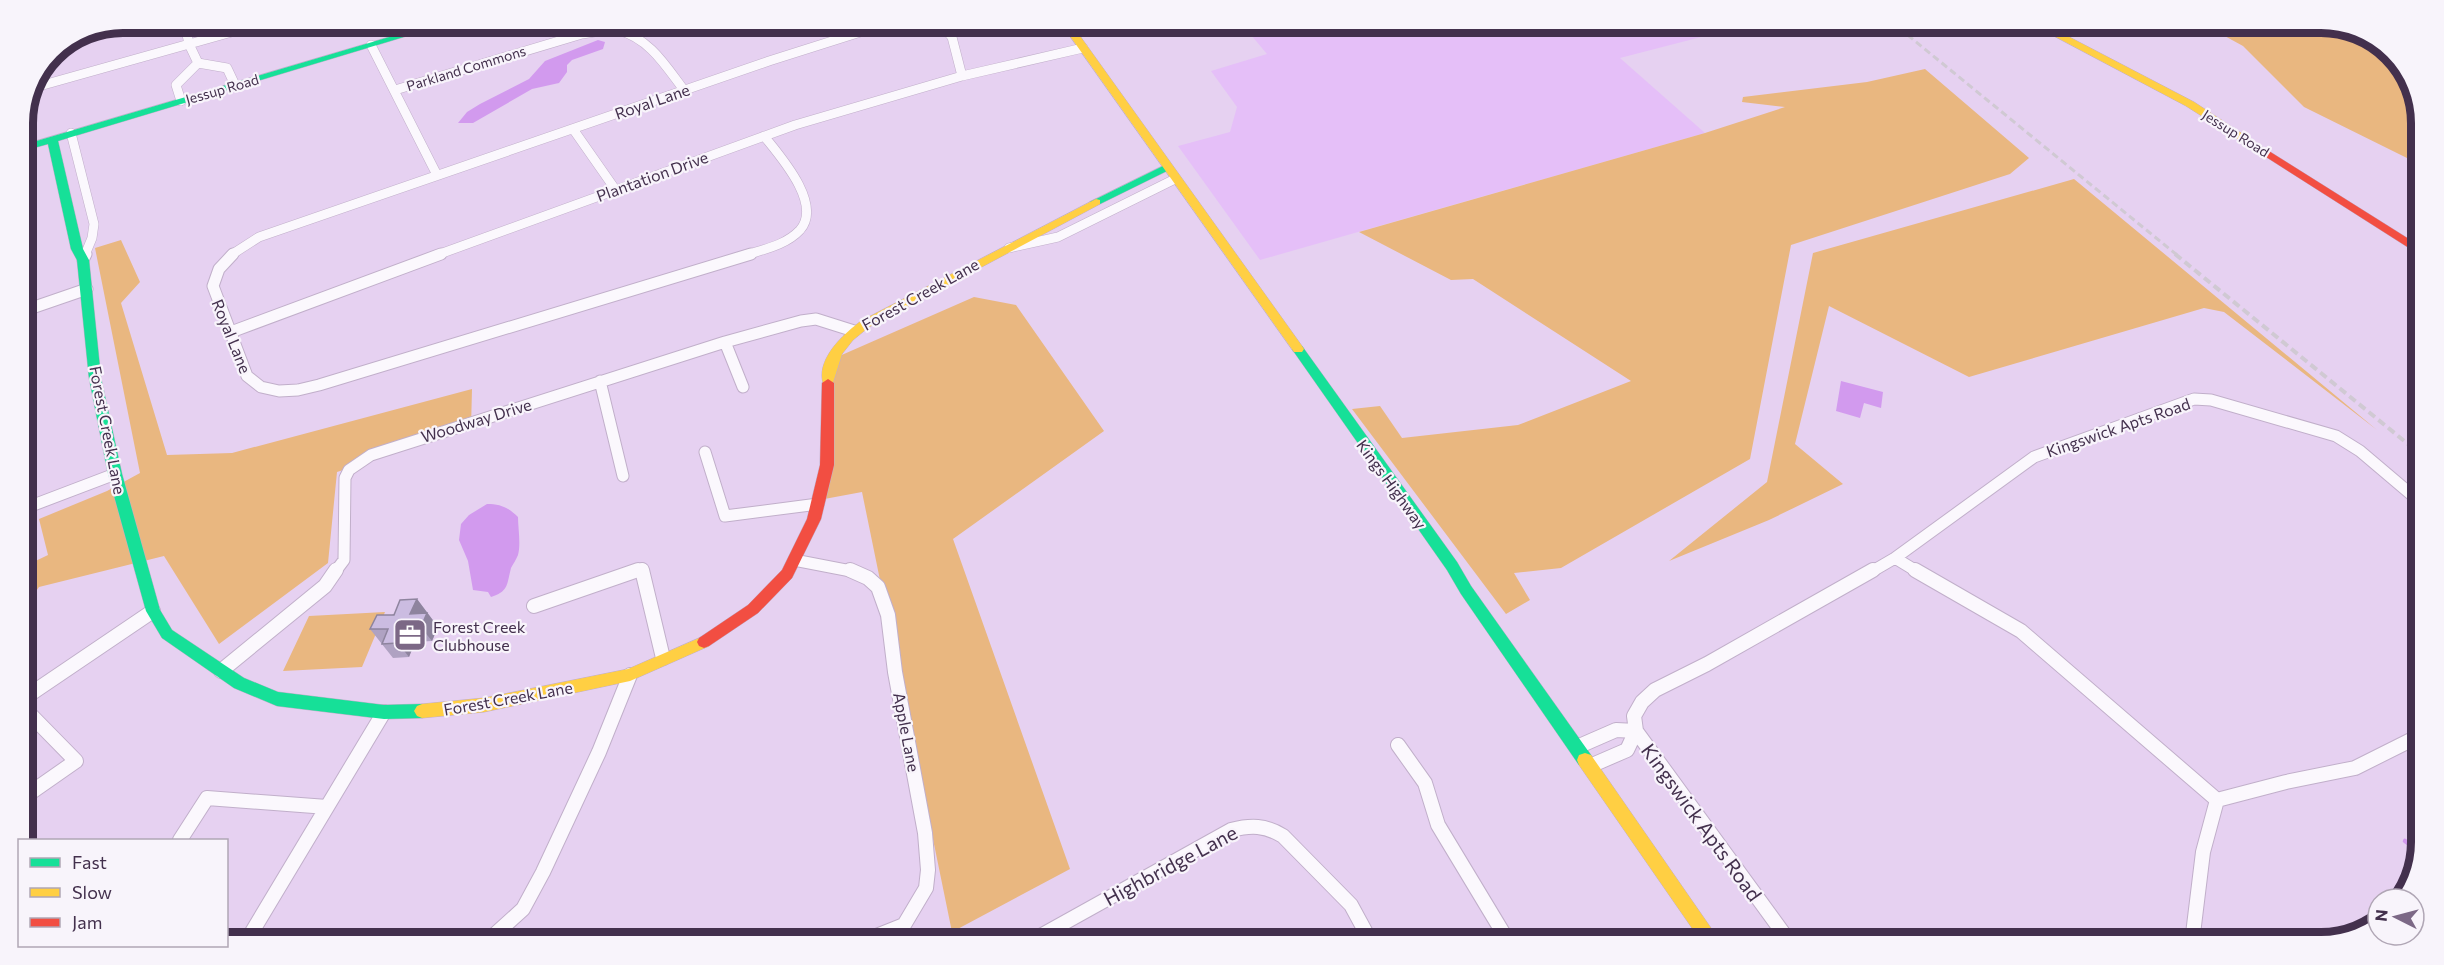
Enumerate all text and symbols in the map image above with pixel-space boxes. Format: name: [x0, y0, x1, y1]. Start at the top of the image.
street label: Parkland Commons: [404, 42, 528, 94]
street label: Jessup Road: [183, 70, 261, 108]
street label: Royal Lane: [612, 79, 692, 123]
street label: Jessup Road: [2199, 106, 2273, 160]
street label: Plantation Drive: [593, 147, 711, 205]
street label: Forest Creek Lane: [858, 254, 982, 334]
street label: Royal Lane: [209, 296, 255, 376]
street label: Forest Creek Lane: [86, 364, 130, 496]
street label: Kingswick Apts Road: [2044, 393, 2192, 461]
street label: Woodway Drive: [419, 394, 533, 446]
street label: Kings Highway: [1353, 436, 1431, 532]
office icon: Forest Creek Clubhouse: [392, 617, 428, 653]
place label: Forest Creek Clubhouse: [433, 617, 526, 654]
street label: Forest Creek Lane: [442, 677, 574, 719]
street label: Apple Lane: [890, 691, 924, 773]
street label: Kingswick Apts Road: [1637, 739, 1767, 905]
street label: Highbridge Lane: [1099, 820, 1241, 910]
legend: [18, 839, 228, 947]
text: Fast: [72, 851, 107, 873]
text: Slow: [72, 881, 112, 903]
north arrow: [2366, 887, 2426, 947]
text: N: [2371, 908, 2391, 922]
text: Jam: [72, 911, 102, 933]

